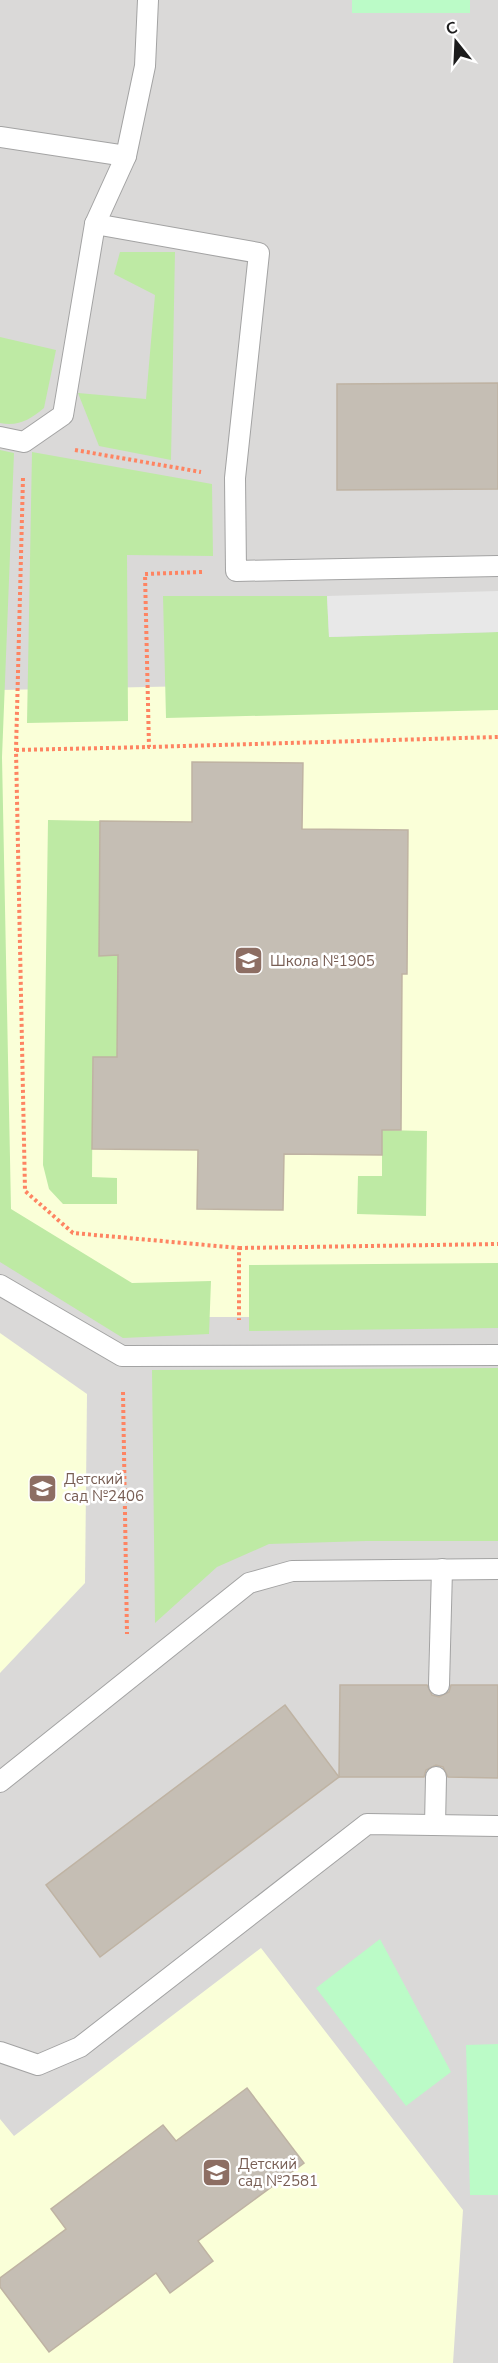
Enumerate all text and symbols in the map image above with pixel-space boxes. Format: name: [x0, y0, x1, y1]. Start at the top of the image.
north arrow: [426, 12, 486, 72]
text: С: [443, 17, 460, 41]
school or university icon: Школа №1905: [233, 945, 265, 977]
place label: Школа №1905: [270, 951, 375, 971]
place label: Детский сад №2406: [64, 1469, 144, 1506]
school or university icon: Детский сад №2406: [27, 1472, 59, 1504]
place label: Детский сад №2581: [238, 2154, 318, 2191]
school or university icon: Детский сад №2581: [201, 2157, 233, 2189]

